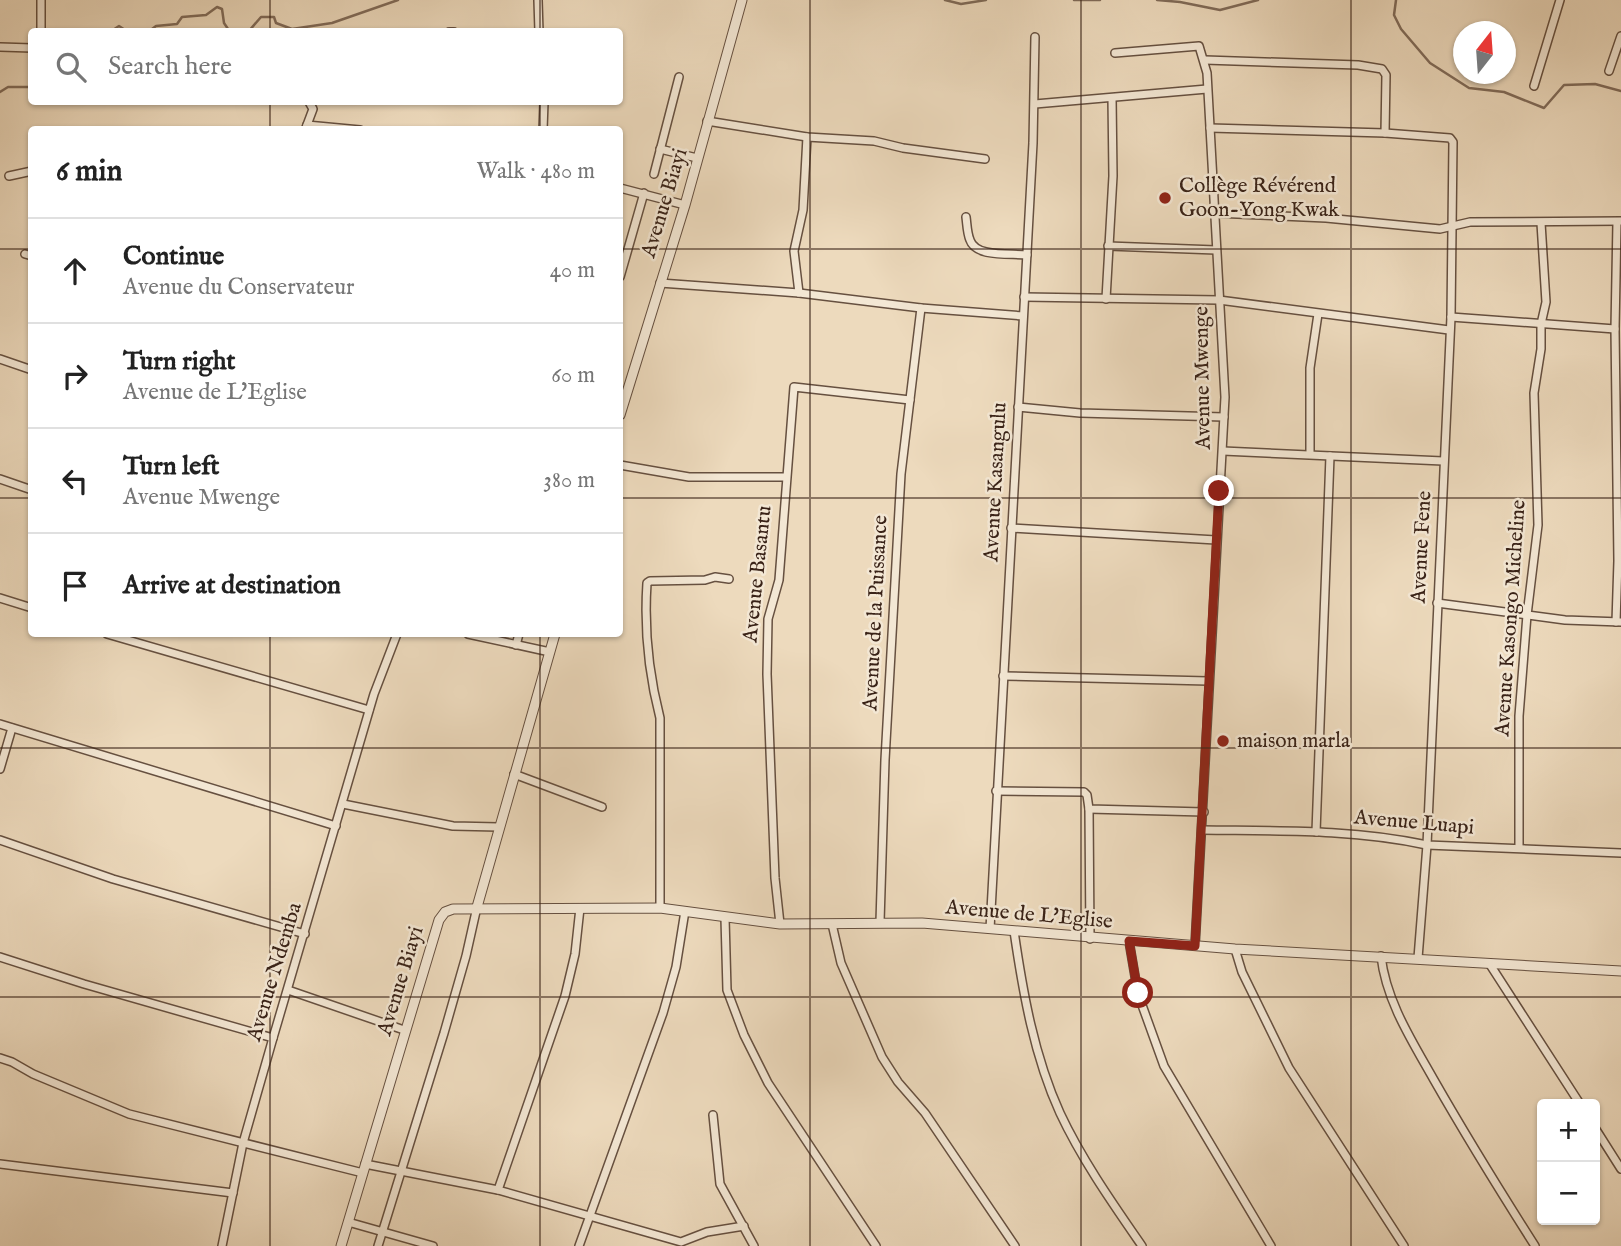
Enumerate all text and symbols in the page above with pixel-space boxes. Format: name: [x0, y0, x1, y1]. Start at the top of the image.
north arrow: [1453, 21, 1516, 84]
search box: [28, 28, 623, 105]
icon: search: [52, 48, 90, 86]
text: Search here: [108, 50, 232, 83]
street label: Avenue Biayi: [635, 145, 694, 262]
text: 6 min: [56, 153, 122, 191]
text: Walk · 480 m: [476, 157, 595, 186]
place label: Collège Révérend Goon-Yong Kwak: [1179, 173, 1340, 224]
marker: Collège Révérend Goon-Yong Kwak: [1157, 190, 1173, 206]
text: Continue: [123, 240, 224, 273]
icon: ahead: [56, 252, 94, 290]
text: 40 m: [550, 256, 595, 285]
text: Avenue du Conservateur: [123, 273, 355, 302]
street label: Avenue Mwenge: [1188, 306, 1218, 451]
text: Turn right: [123, 345, 236, 378]
icon: right: [56, 357, 94, 395]
text: 60 m: [551, 361, 595, 390]
text: Avenue de L'Eglise: [123, 378, 307, 407]
street label: Avenue Kasangulu: [978, 402, 1014, 563]
text: Turn left: [123, 450, 220, 483]
icon: left: [56, 462, 94, 500]
text: 380 m: [543, 466, 595, 495]
route end: [1203, 475, 1234, 506]
text: Avenue Mwenge: [123, 483, 280, 512]
street label: Avenue Fene: [1406, 490, 1438, 605]
street label: Avenue Kasongo Micheline: [1489, 498, 1533, 738]
street label: Avenue Basantu: [737, 504, 779, 645]
street label: Avenue de la Puissance: [857, 514, 895, 713]
icon: arrive: [56, 567, 94, 605]
text: Arrive at destination: [123, 569, 341, 602]
place label: maison marla: [1237, 728, 1351, 755]
marker: maison marla: [1215, 733, 1231, 749]
street label: Avenue Luapi: [1352, 804, 1475, 842]
street label: Avenue de L'Eglise: [943, 894, 1114, 936]
street label: Avenue Ndemba: [241, 898, 309, 1046]
street label: Avenue Biayi: [371, 923, 430, 1040]
route start: [1122, 977, 1153, 1008]
map controls: [1537, 1099, 1600, 1225]
button: +: [1537, 1099, 1600, 1162]
button: −: [1537, 1162, 1600, 1225]

